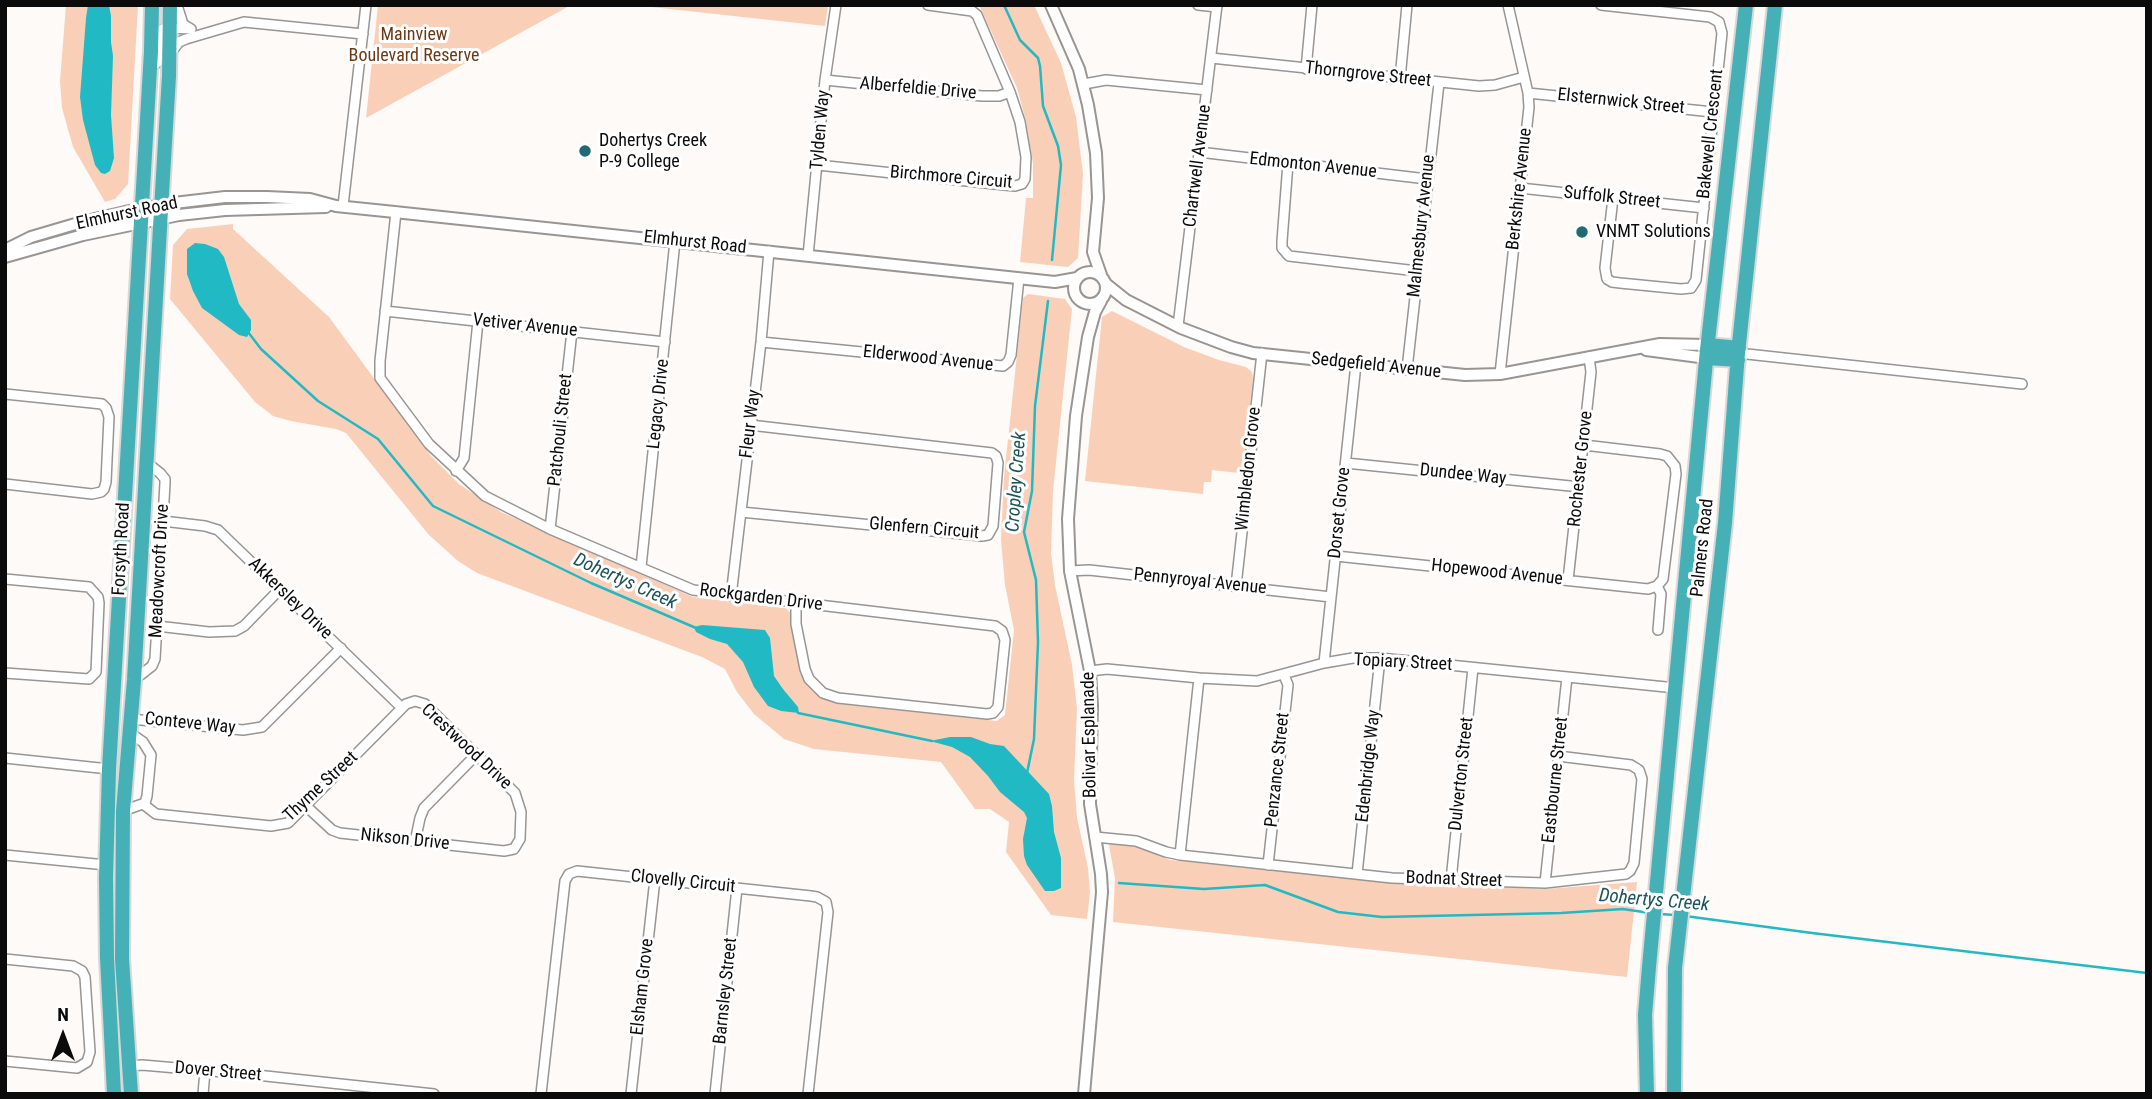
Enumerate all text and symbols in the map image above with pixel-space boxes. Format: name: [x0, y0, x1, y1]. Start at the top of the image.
park label: Mainview Boulevard Reserve: [349, 24, 479, 66]
street label: Thorngrove Street: [1304, 58, 1432, 92]
street label: Bakewell Crescent: [1693, 68, 1729, 200]
street label: Alberfeldie Drive: [859, 73, 977, 105]
street label: Elsternwick Street: [1556, 85, 1686, 119]
street label: Tylden Way: [807, 89, 835, 171]
street label: Chartwell Avenue: [1180, 104, 1216, 228]
street label: Berkshire Avenue: [1503, 127, 1537, 251]
place label: Dohertys Creek P-9 College: [599, 130, 707, 172]
marker: Dohertys Creek P-9 College: [577, 143, 593, 159]
street label: Edmonton Avenue: [1248, 149, 1378, 183]
street label: Malmesbury Avenue: [1404, 154, 1440, 298]
street label: Birchmore Circuit: [889, 162, 1013, 194]
street label: Suffolk Street: [1563, 182, 1661, 214]
street label: Elmhurst Road: [74, 193, 180, 235]
place label: VNMT Solutions: [1596, 221, 1711, 243]
marker: VNMT Solutions: [1574, 224, 1590, 240]
street label: Elmhurst Road: [642, 227, 748, 259]
street label: Vetiver Avenue: [472, 310, 578, 342]
street label: Elderwood Avenue: [862, 341, 994, 377]
street label: Sedgefield Avenue: [1310, 348, 1442, 384]
street label: Legacy Drive: [644, 358, 674, 450]
street label: Patchouli Street: [544, 373, 578, 487]
street label: Fleur Way: [736, 388, 766, 460]
street label: Wimbledon Grove: [1232, 406, 1266, 532]
street label: Rochester Grove: [1564, 410, 1598, 528]
water label: Cropley Creek: [1002, 431, 1032, 533]
street label: Dundee Way: [1419, 460, 1507, 490]
street label: Dorset Grove: [1324, 466, 1356, 560]
street label: Palmers Road: [1687, 498, 1719, 598]
street label: Forsyth Road: [109, 502, 135, 596]
street label: Meadowcroft Drive: [146, 504, 174, 638]
street label: Glenfern Circuit: [868, 513, 980, 545]
water label: Dohertys Creek: [570, 549, 680, 615]
street label: Akkersley Drive: [243, 554, 337, 644]
street label: Hopewood Avenue: [1430, 555, 1564, 591]
street label: Pennyroyal Avenue: [1132, 564, 1268, 600]
street label: Rockgarden Drive: [698, 580, 824, 616]
street label: Topiary Street: [1353, 650, 1453, 676]
street label: Bolivar Esplanade: [1078, 672, 1102, 798]
street label: Crestwood Drive: [416, 699, 516, 795]
street label: Conteve Way: [144, 708, 236, 740]
street label: Edenbridge Way: [1352, 709, 1386, 823]
street label: Penzance Street: [1261, 712, 1295, 828]
street label: Dulverton Street: [1445, 716, 1479, 832]
street label: Eastbourne Street: [1539, 716, 1573, 844]
street label: Thyme Street: [279, 747, 363, 827]
street label: Nikson Drive: [359, 825, 451, 855]
street label: Clovelly Circuit: [630, 866, 736, 898]
street label: Bodnat Street: [1405, 868, 1503, 892]
water label: Dohertys Creek: [1598, 885, 1710, 917]
street label: Barnsley Street: [710, 937, 742, 1045]
street label: Elsham Grove: [627, 938, 659, 1036]
north arrow: [28, 1001, 98, 1071]
text: N: [57, 1003, 69, 1026]
street label: Dover Street: [174, 1057, 262, 1087]

